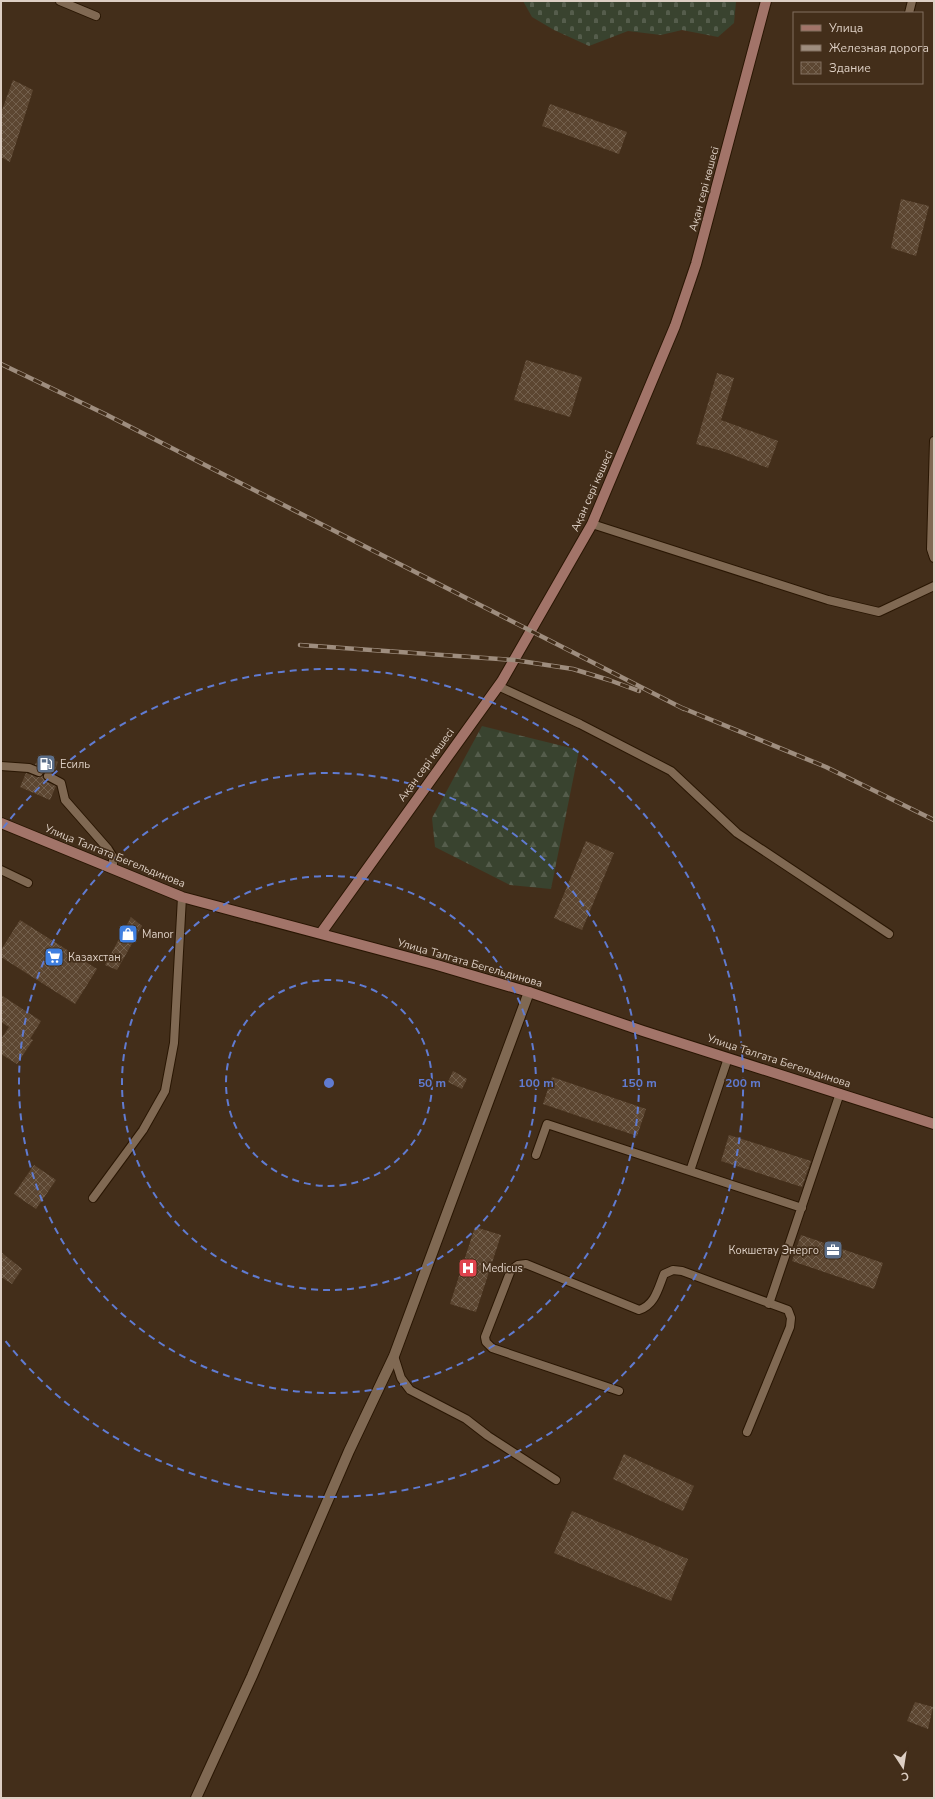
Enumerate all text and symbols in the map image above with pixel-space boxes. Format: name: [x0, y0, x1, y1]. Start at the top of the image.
legend: [793, 12, 923, 84]
text: Улица: [828, 20, 863, 36]
text: Железная дорога: [829, 40, 929, 56]
text: Здание: [829, 60, 871, 76]
street label: Ақан сері көшесі: [685, 145, 723, 233]
street label: Ақан сері көшесі: [567, 448, 617, 534]
street label: Ақан сері көшесі: [394, 725, 458, 805]
fuel station icon: Есиль: [35, 753, 57, 775]
place label: Есиль: [60, 757, 90, 772]
street label: Улица Талгата Бегельдинова: [42, 820, 188, 891]
shop icon: Manor: [117, 923, 139, 945]
place label: Manor: [142, 927, 174, 942]
street label: Улица Талгата Бегельдинова: [395, 935, 544, 991]
supermarket icon: Казахстан: [43, 946, 65, 968]
place label: Казахстан: [68, 950, 121, 965]
street label: Улица Талгата Бегельдинова: [704, 1030, 853, 1091]
text: 50 m: [418, 1075, 446, 1091]
text: 100 m: [518, 1075, 554, 1091]
text: 150 m: [621, 1075, 657, 1091]
text: 200 m: [725, 1075, 761, 1091]
centre of rings: [322, 1076, 336, 1090]
office icon: Кокшетау Энерго: [822, 1239, 844, 1261]
place label: Кокшетау Энерго: [728, 1243, 819, 1258]
hospital icon: Medicus: [457, 1257, 479, 1279]
place label: Medicus: [482, 1261, 523, 1276]
north arrow: [883, 1747, 923, 1787]
text: С: [899, 1768, 910, 1785]

